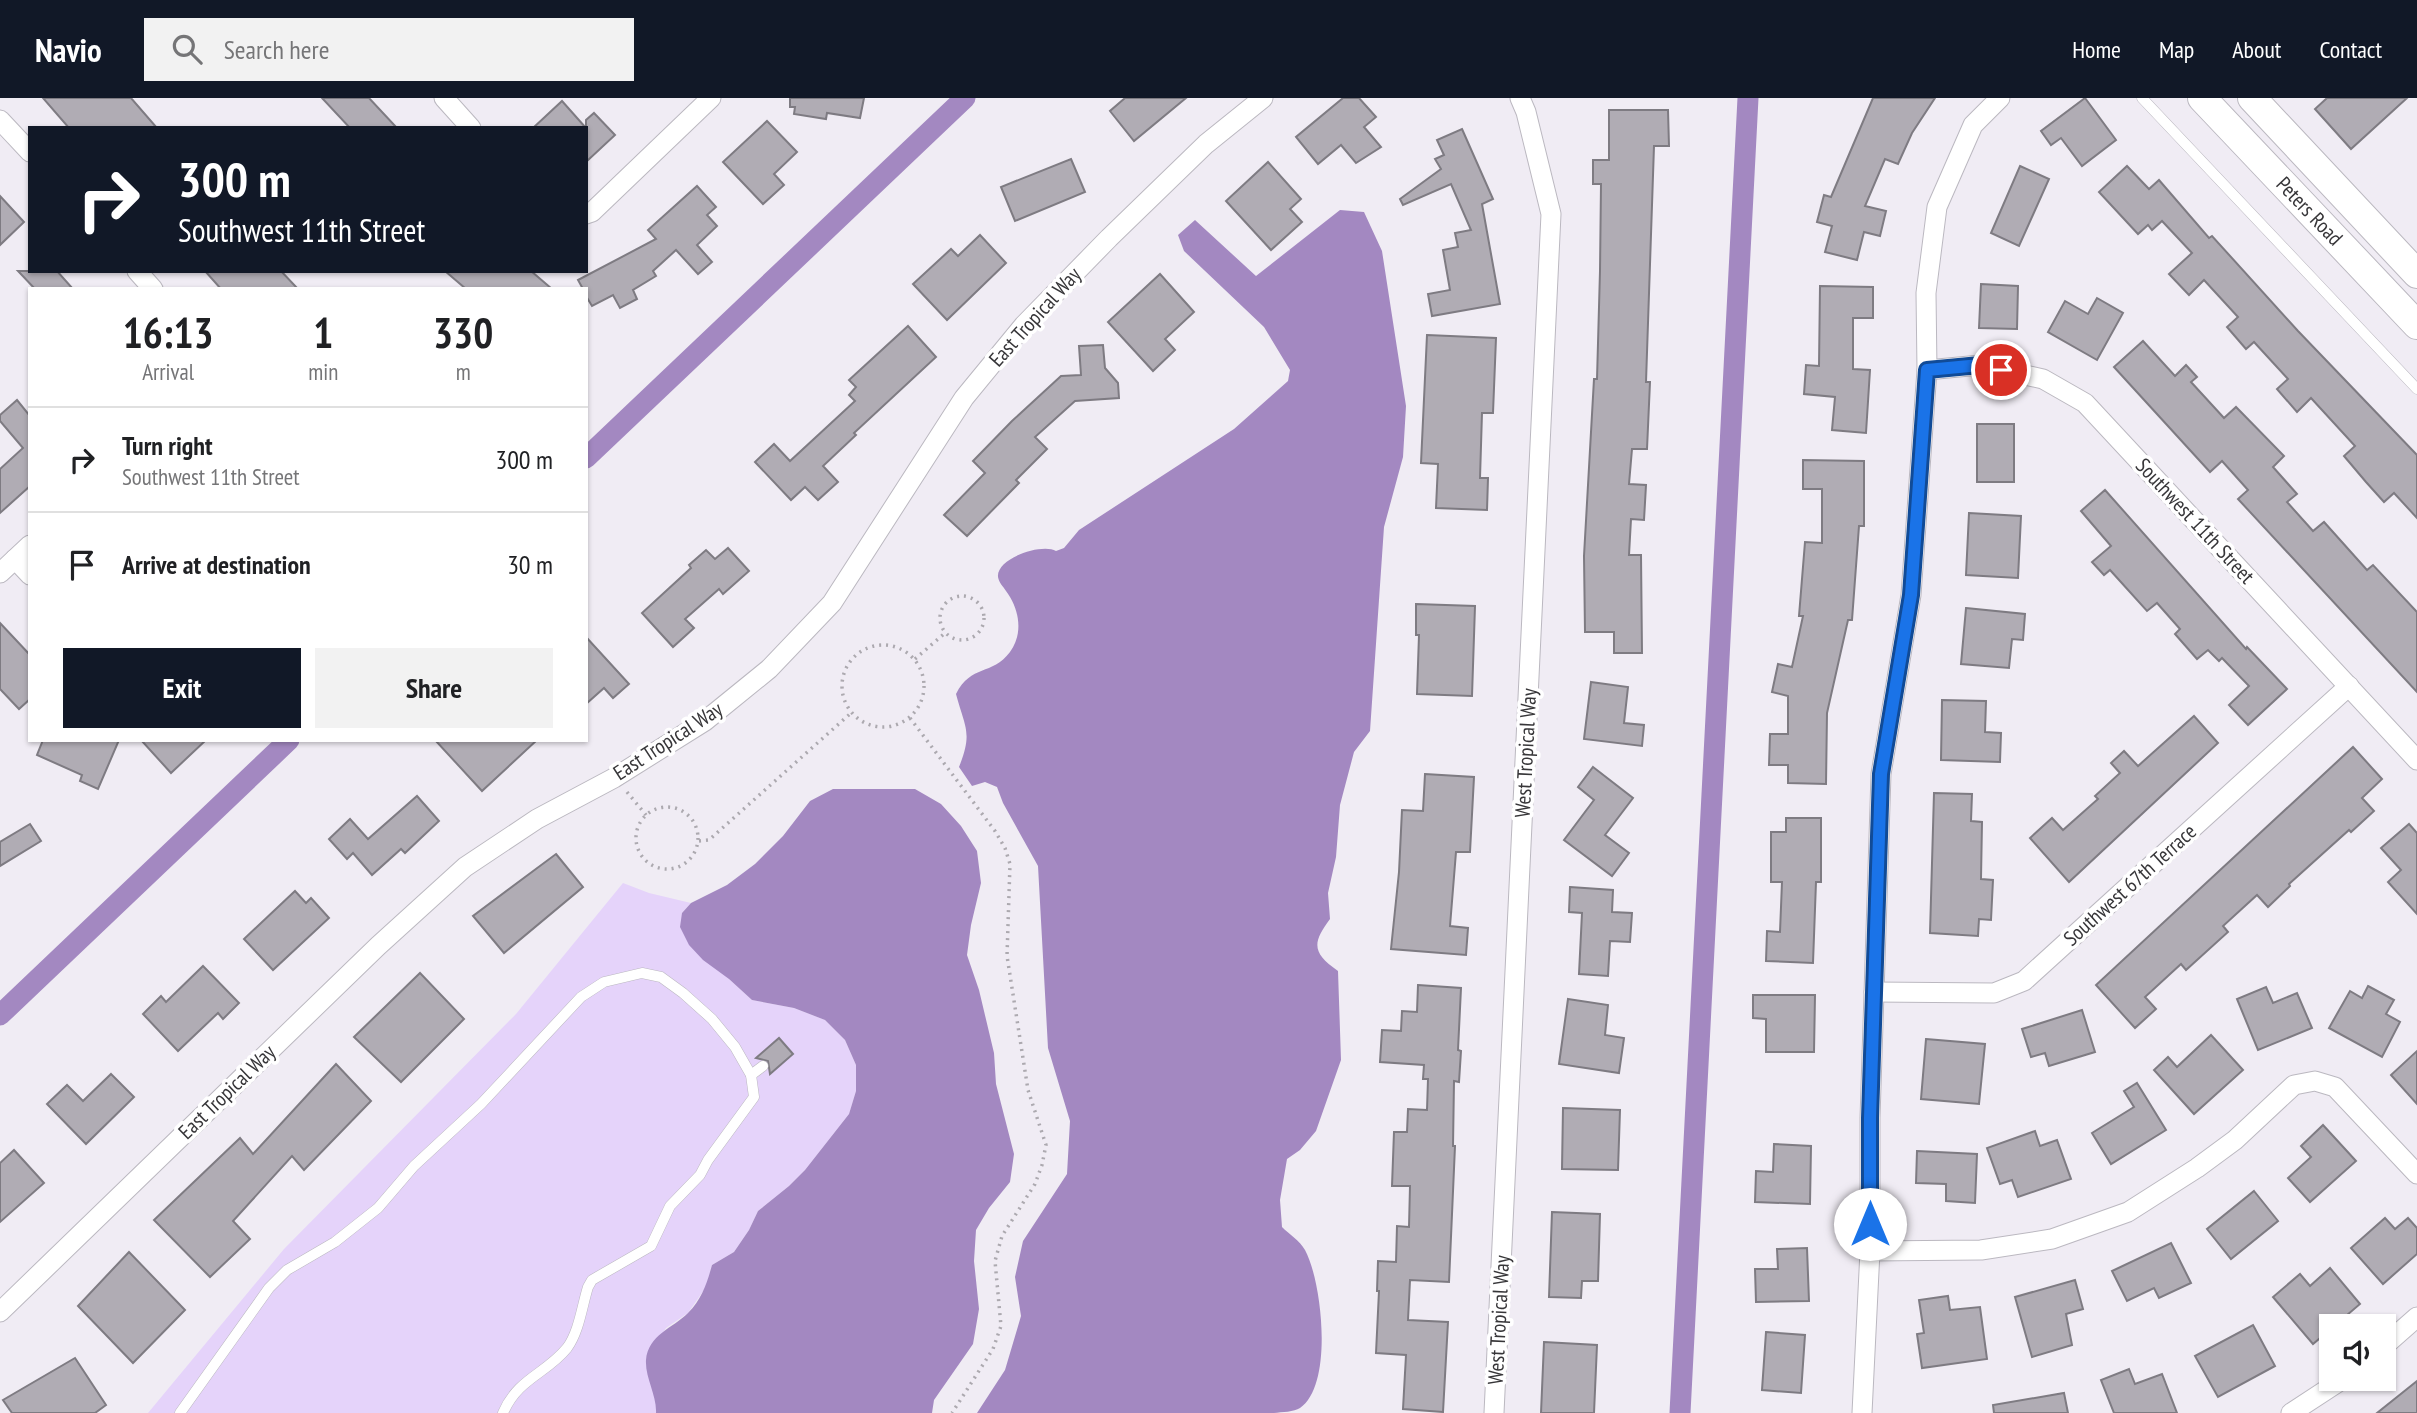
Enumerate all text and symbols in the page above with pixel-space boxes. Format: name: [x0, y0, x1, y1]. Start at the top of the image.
search box: [144, 18, 634, 81]
text: Navio: [35, 28, 102, 71]
icon: search: [168, 30, 206, 68]
text: Search here: [224, 33, 329, 66]
text: Home: [2072, 34, 2121, 65]
text: Map: [2159, 34, 2194, 65]
text: About: [2232, 34, 2281, 65]
text: Contact: [2319, 34, 2382, 65]
text: 300 m: [178, 147, 291, 211]
icon: right: [63, 154, 154, 245]
street label: Peters Road: [2271, 171, 2349, 251]
text: Southwest 11th Street: [178, 209, 425, 251]
street label: East Tropical Way: [983, 261, 1087, 372]
text: 16:13: [123, 305, 214, 360]
text: 1: [313, 305, 333, 360]
text: 330: [433, 305, 493, 360]
pin: [1971, 340, 2031, 400]
icon: arrive: [1982, 351, 2020, 389]
text: Arrival: [142, 357, 194, 386]
text: min: [308, 357, 338, 386]
text: m: [456, 357, 471, 386]
text: Turn right: [122, 429, 213, 462]
icon: right: [63, 441, 101, 479]
text: 300 m: [495, 443, 553, 476]
street label: Southwest 11th Street: [2130, 452, 2261, 589]
text: Southwest 11th Street: [122, 462, 300, 491]
icon: arrive: [63, 546, 101, 584]
text: Arrive at destination: [122, 548, 311, 581]
text: 30 m: [507, 548, 553, 581]
button: Exit: [63, 648, 301, 728]
button: Share: [315, 648, 553, 728]
street label: West Tropical Way: [1509, 688, 1542, 818]
street label: East Tropical Way: [608, 695, 728, 786]
street label: Southwest 67th Terrace: [2058, 818, 2202, 951]
street label: East Tropical Way: [172, 1038, 281, 1145]
position arrow: [1833, 1187, 1907, 1261]
street label: West Tropical Way: [1482, 1255, 1515, 1385]
map controls: [2319, 1314, 2396, 1391]
button: sound: [2319, 1314, 2396, 1391]

